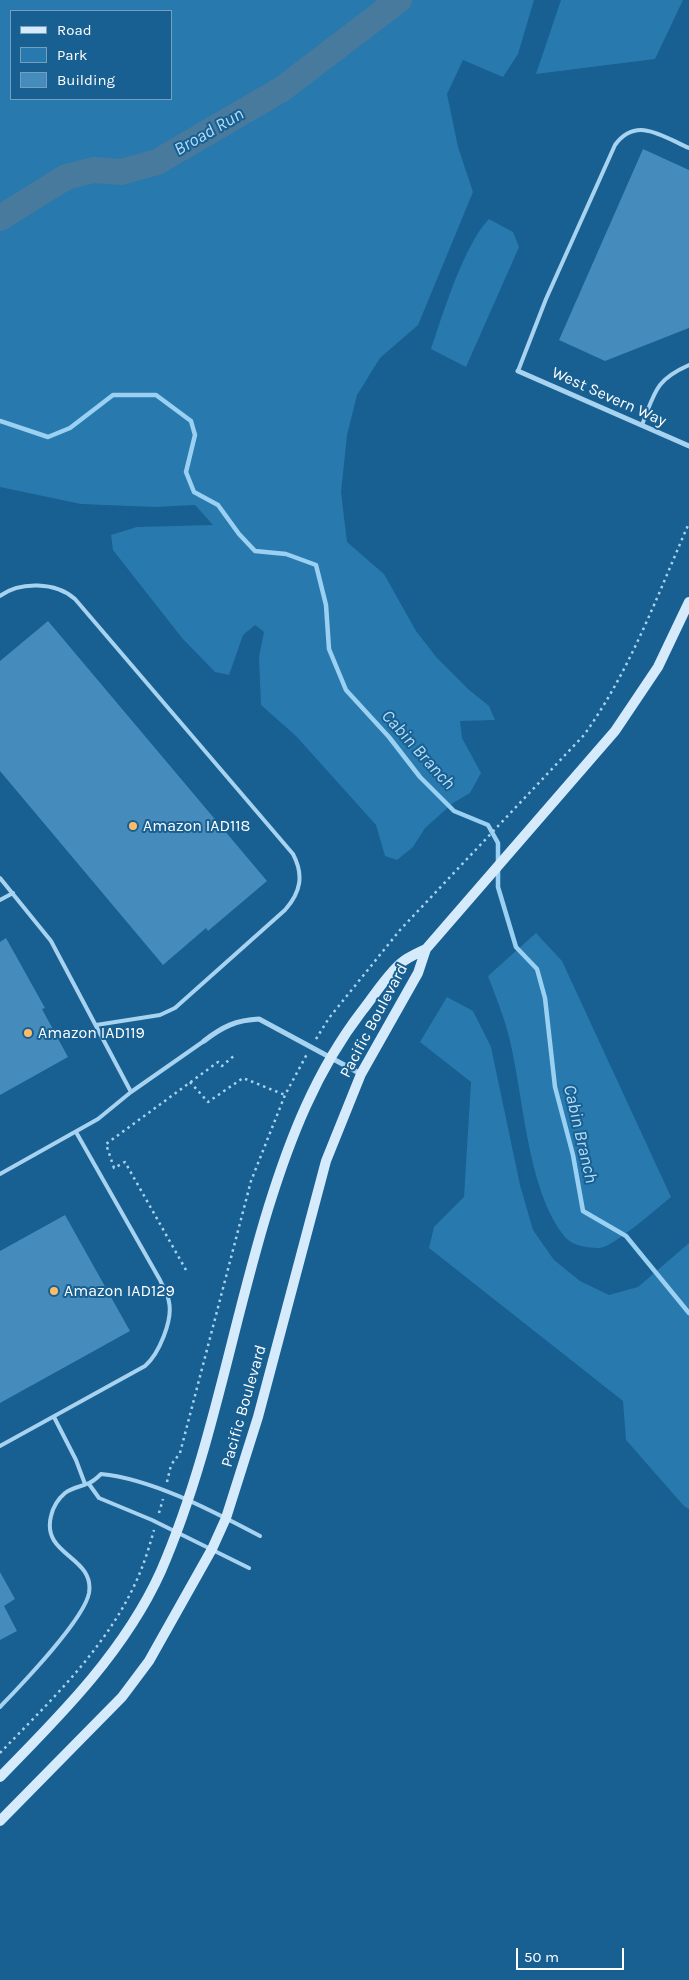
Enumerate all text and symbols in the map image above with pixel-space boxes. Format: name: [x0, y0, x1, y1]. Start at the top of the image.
legend: [10, 10, 172, 100]
text: Road: [57, 21, 92, 39]
text: Park: [57, 46, 87, 64]
text: Building: [57, 71, 115, 89]
water label: Broad Run: [170, 103, 248, 161]
street label: West Severn Way: [549, 363, 669, 431]
water label: Cabin Branch: [376, 706, 460, 794]
place label: Amazon IAD118: [143, 816, 250, 836]
marker: Amazon IAD118: [127, 820, 139, 832]
street label: Pacific Boulevard: [336, 961, 412, 1081]
place label: Amazon IAD119: [38, 1023, 145, 1043]
marker: Amazon IAD119: [22, 1027, 34, 1039]
water label: Cabin Branch: [558, 1083, 602, 1185]
place label: Amazon IAD129: [64, 1281, 175, 1301]
marker: Amazon IAD129: [48, 1285, 60, 1297]
street label: Pacific Boulevard: [217, 1343, 271, 1469]
scale bar: [519, 1938, 626, 1970]
text: 50 m: [524, 1948, 559, 1966]

